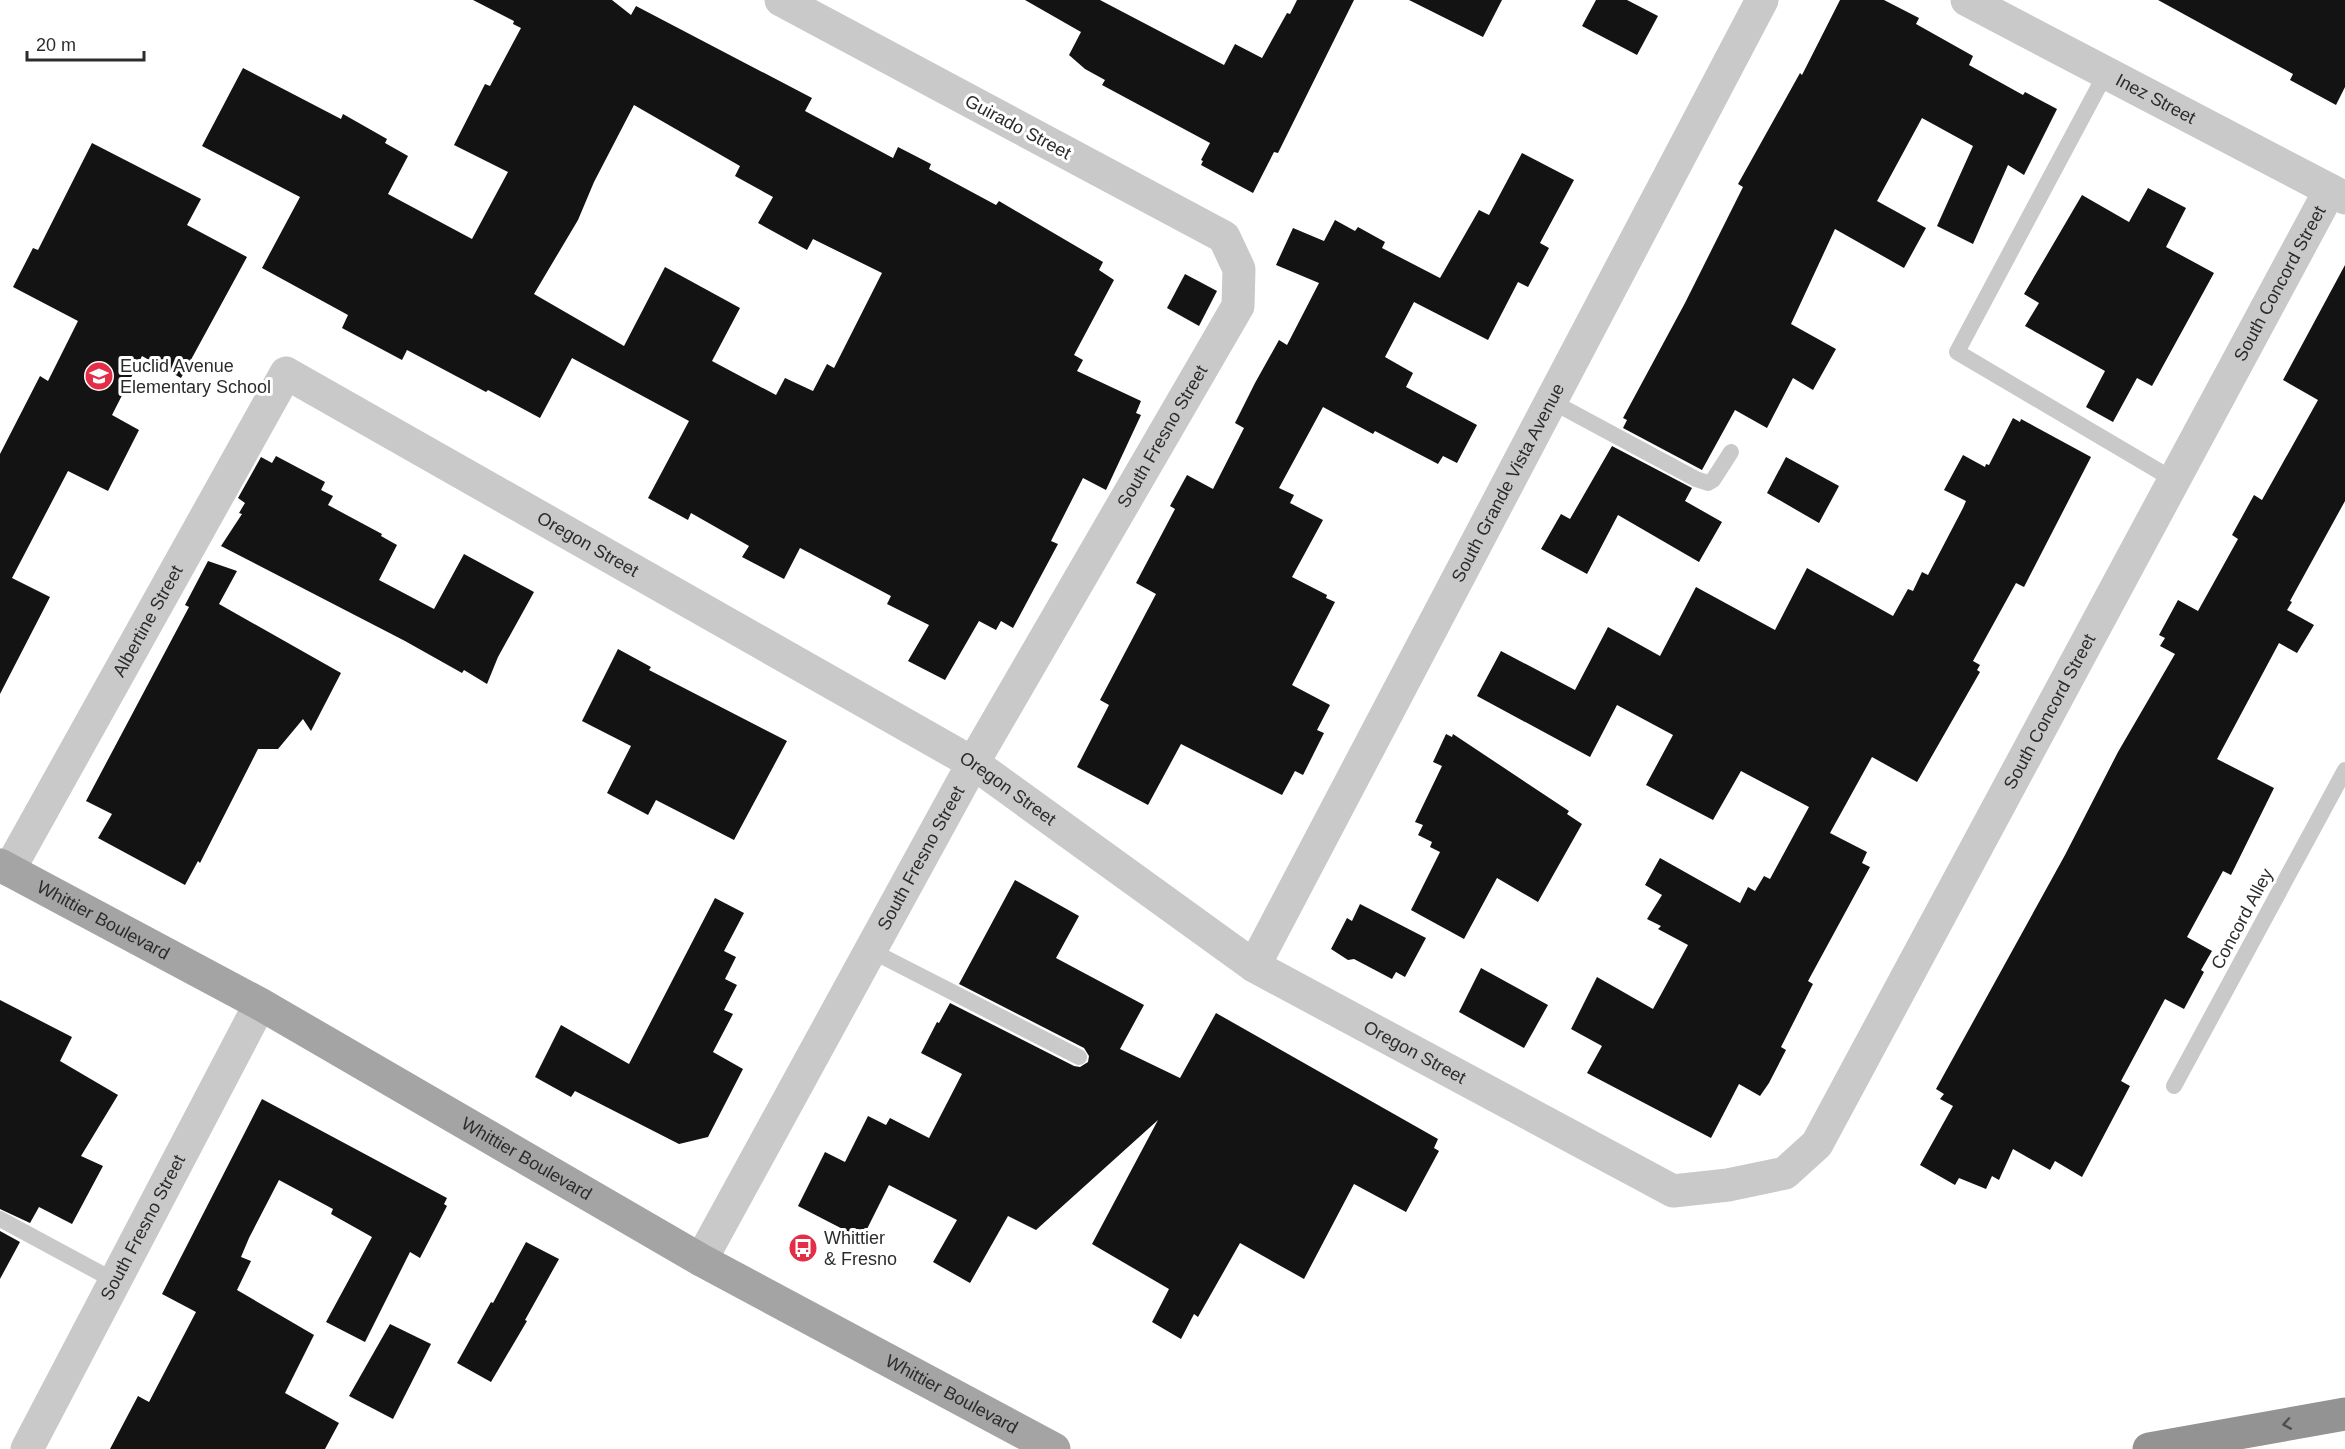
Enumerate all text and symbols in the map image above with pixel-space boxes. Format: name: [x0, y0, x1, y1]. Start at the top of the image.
scale bar: [27, 24, 144, 62]
text: 20 m: [36, 35, 76, 55]
street label: Inez Street: [2112, 70, 2199, 128]
street label: Guirado Street: [962, 91, 1074, 163]
street label: South Concord Street: [2230, 202, 2330, 365]
place label: Euclid Avenue Elementary School: [120, 356, 271, 397]
school or university icon: Euclid Avenue Elementary School: [83, 360, 115, 392]
street label: South Fresno Street: [1113, 362, 1211, 511]
street label: South Grande Vista Avenue: [1448, 380, 1569, 586]
street label: Oregon Street: [534, 508, 642, 581]
street label: Albertine Street: [109, 562, 187, 680]
street label: South Concord Street: [2000, 630, 2099, 793]
street label: Oregon Street: [956, 748, 1060, 829]
street label: South Fresno Street: [873, 783, 968, 934]
street label: Concord Alley: [2207, 865, 2277, 973]
street label: Whittier Boulevard: [34, 877, 173, 964]
street label: Oregon Street: [1360, 1017, 1469, 1088]
street label: Whittier Boulevard: [458, 1113, 595, 1204]
street label: South Fresno Street: [97, 1151, 189, 1304]
place label: Whittier & Fresno: [824, 1228, 897, 1269]
bus stop icon: Whittier & Fresno: [787, 1232, 819, 1264]
street label: Whittier Boulevard: [882, 1351, 1021, 1438]
one-way arrow: [2283, 1418, 2292, 1430]

